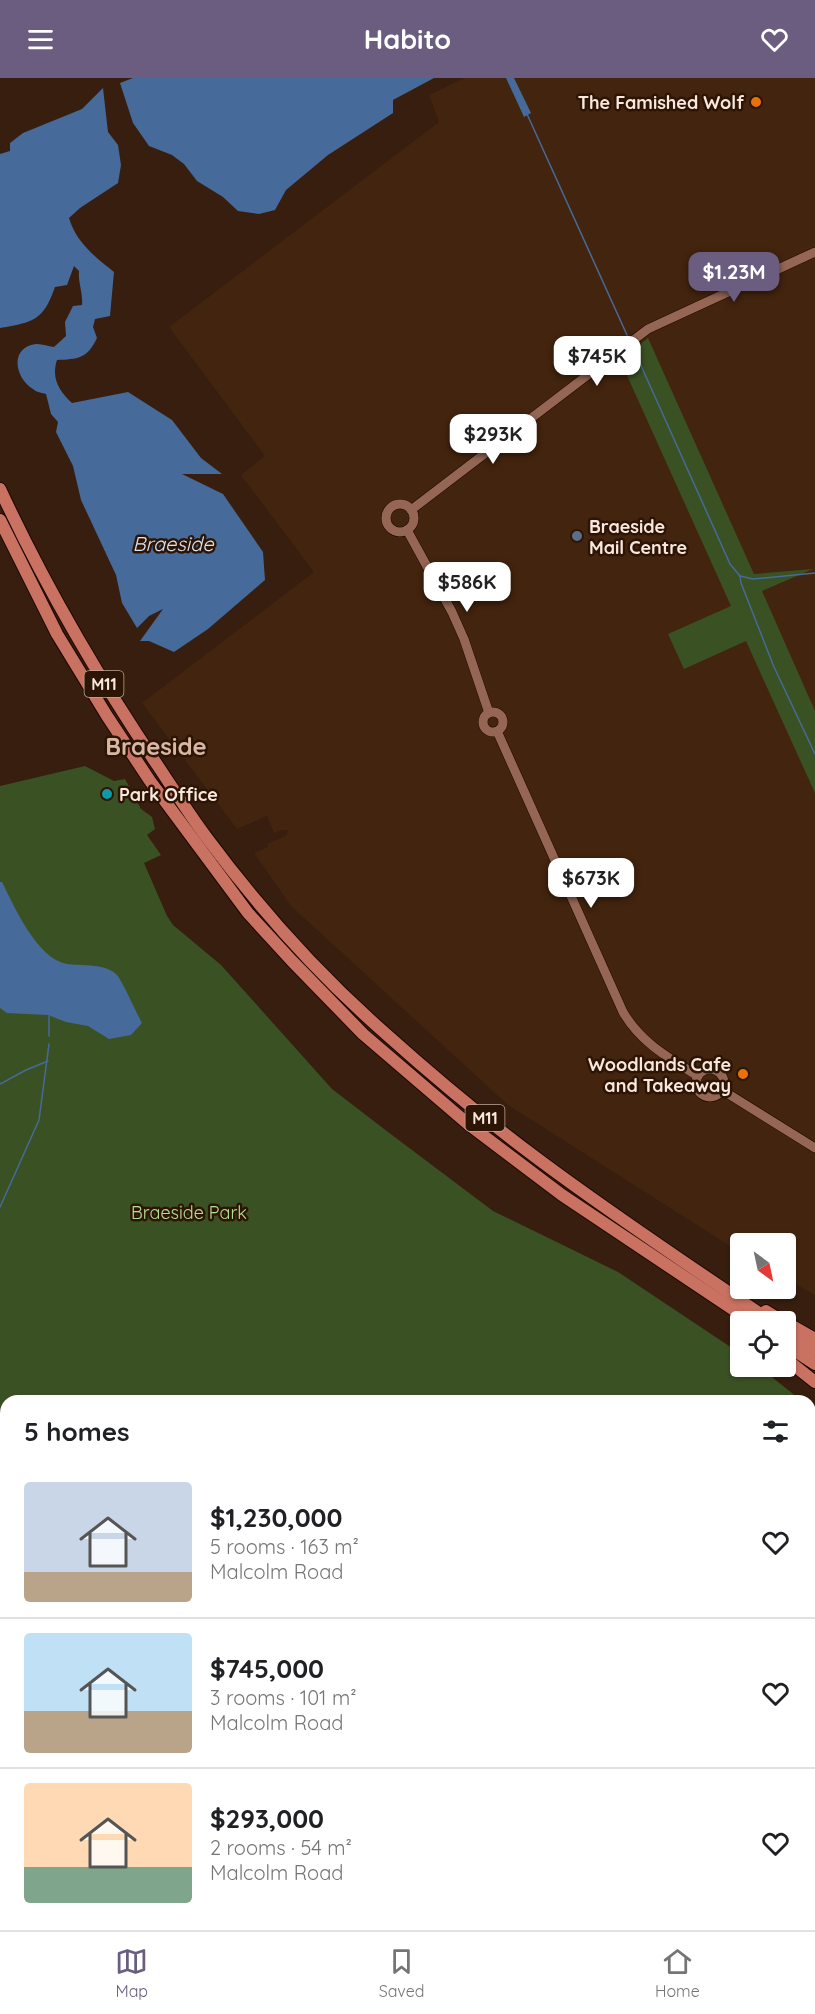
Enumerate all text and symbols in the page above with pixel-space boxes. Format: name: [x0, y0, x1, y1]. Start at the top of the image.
text: Habito: [364, 22, 451, 56]
icon: menu: [24, 23, 57, 56]
icon: heart: [758, 23, 791, 56]
place label: The Famished Wolf: [578, 91, 744, 114]
marker: The Famished Wolf: [749, 95, 763, 109]
pin: $1.23M: [685, 252, 783, 303]
text: $1.23M: [702, 259, 766, 284]
pin: $745K: [555, 336, 639, 387]
text: $745K: [568, 343, 626, 368]
pin: $293K: [451, 414, 535, 465]
text: $293K: [464, 421, 522, 446]
place label: Braeside Mail Centre: [589, 515, 687, 559]
marker: Braeside Mail Centre: [570, 529, 584, 543]
water label: Braeside: [133, 531, 214, 556]
pin: $586K: [425, 562, 509, 613]
text: $586K: [438, 569, 496, 594]
road number: M11: [84, 671, 124, 697]
district label: Braeside: [105, 731, 207, 761]
place label: Park Office: [119, 783, 218, 806]
marker: Park Office: [100, 787, 114, 801]
pin: $673K: [549, 858, 633, 909]
text: $673K: [562, 865, 620, 890]
place label: Woodlands Cafe and Takeaway: [588, 1053, 731, 1097]
marker: Woodlands Cafe and Takeaway: [736, 1067, 750, 1081]
road number: M11: [466, 1105, 504, 1131]
park label: Braeside Park: [131, 1201, 247, 1224]
north arrow: [730, 1233, 796, 1299]
map controls: [730, 1233, 796, 1377]
button: locate: [730, 1311, 796, 1377]
text: 5 homes: [24, 1415, 130, 1448]
icon: filters: [759, 1415, 792, 1448]
text: $1,230,000: [210, 1501, 343, 1534]
icon: home: [72, 1506, 144, 1578]
icon: heart: [759, 1526, 792, 1559]
text: 5 rooms · 163 m²: [210, 1534, 359, 1559]
text: Malcolm Road: [210, 1559, 343, 1584]
text: $745,000: [210, 1652, 324, 1685]
icon: home: [72, 1657, 144, 1729]
icon: heart: [759, 1677, 792, 1710]
text: 3 rooms · 101 m²: [210, 1685, 357, 1710]
text: Malcolm Road: [210, 1710, 343, 1735]
text: $293,000: [210, 1802, 324, 1835]
icon: home: [72, 1807, 144, 1879]
icon: heart: [759, 1827, 792, 1860]
text: 2 rooms · 54 m²: [210, 1835, 352, 1860]
text: Malcolm Road: [210, 1860, 343, 1885]
tab: Map: [115, 1945, 148, 2001]
tab: Saved: [379, 1945, 424, 2001]
tab: Home: [655, 1945, 700, 2001]

